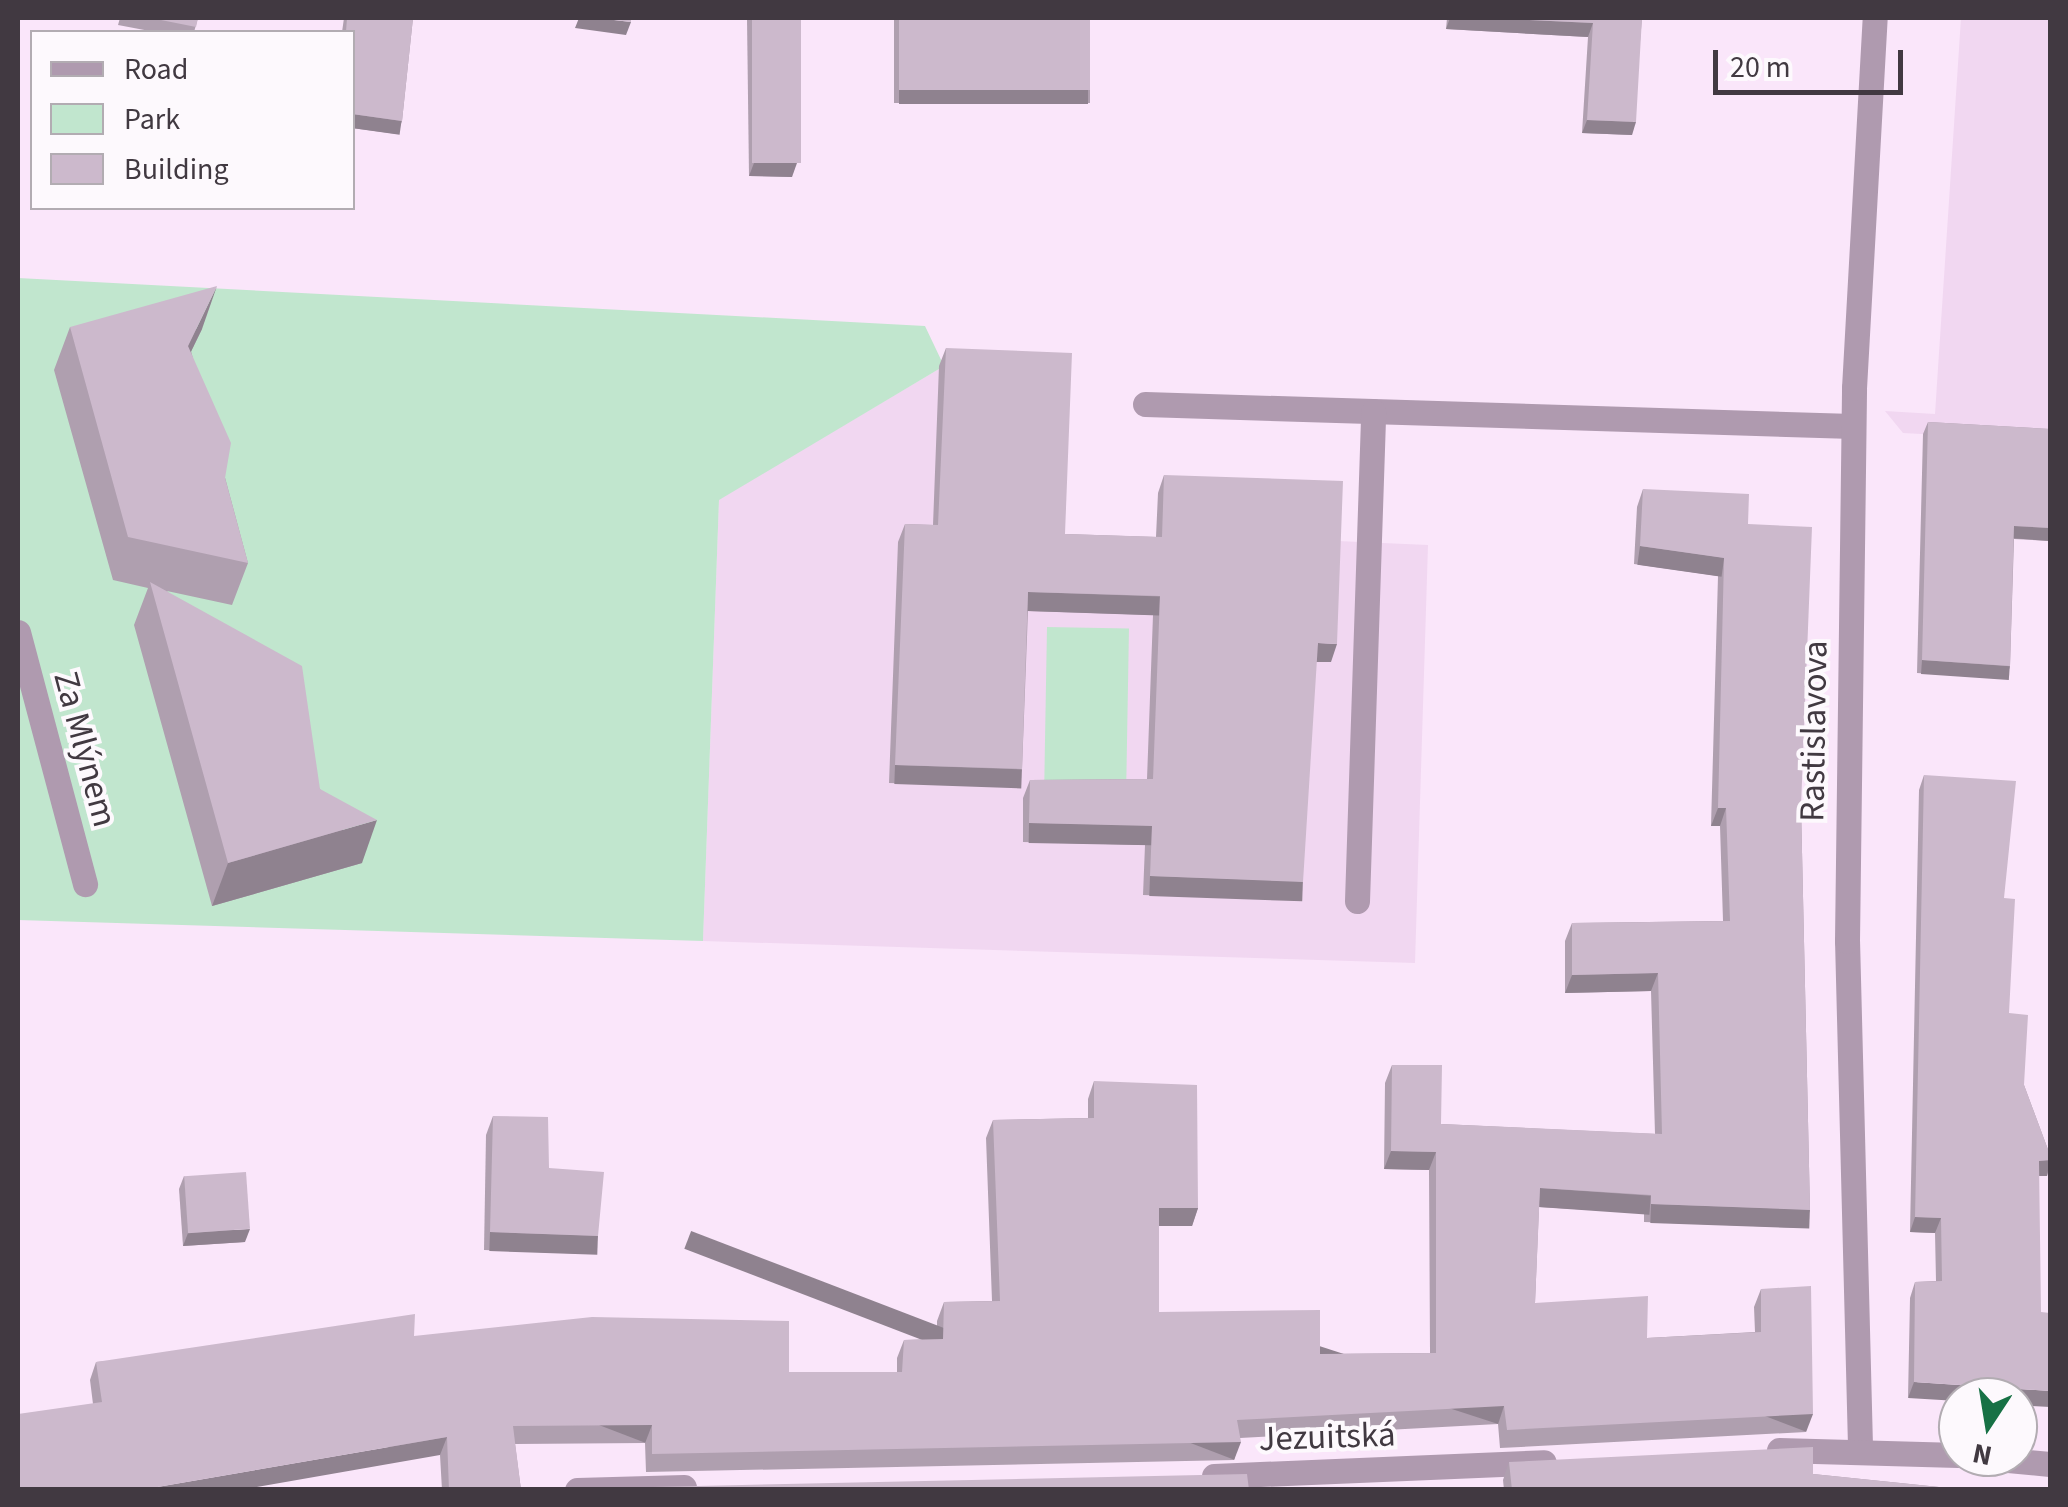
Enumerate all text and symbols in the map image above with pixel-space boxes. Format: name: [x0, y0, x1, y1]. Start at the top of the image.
legend: [30, 30, 355, 210]
scale bar: [1718, 30, 1908, 92]
text: 20 m: [1730, 46, 1791, 89]
text: Road: [124, 48, 188, 91]
text: Park: [124, 98, 180, 141]
text: Building: [124, 148, 229, 191]
street label: Rastislavova: [1791, 640, 1837, 822]
street label: Za Mlýnem: [44, 667, 126, 831]
north arrow: [1938, 1377, 2038, 1477]
street label: Jezuitská: [1258, 1414, 1396, 1460]
text: N: [1969, 1433, 1995, 1476]

